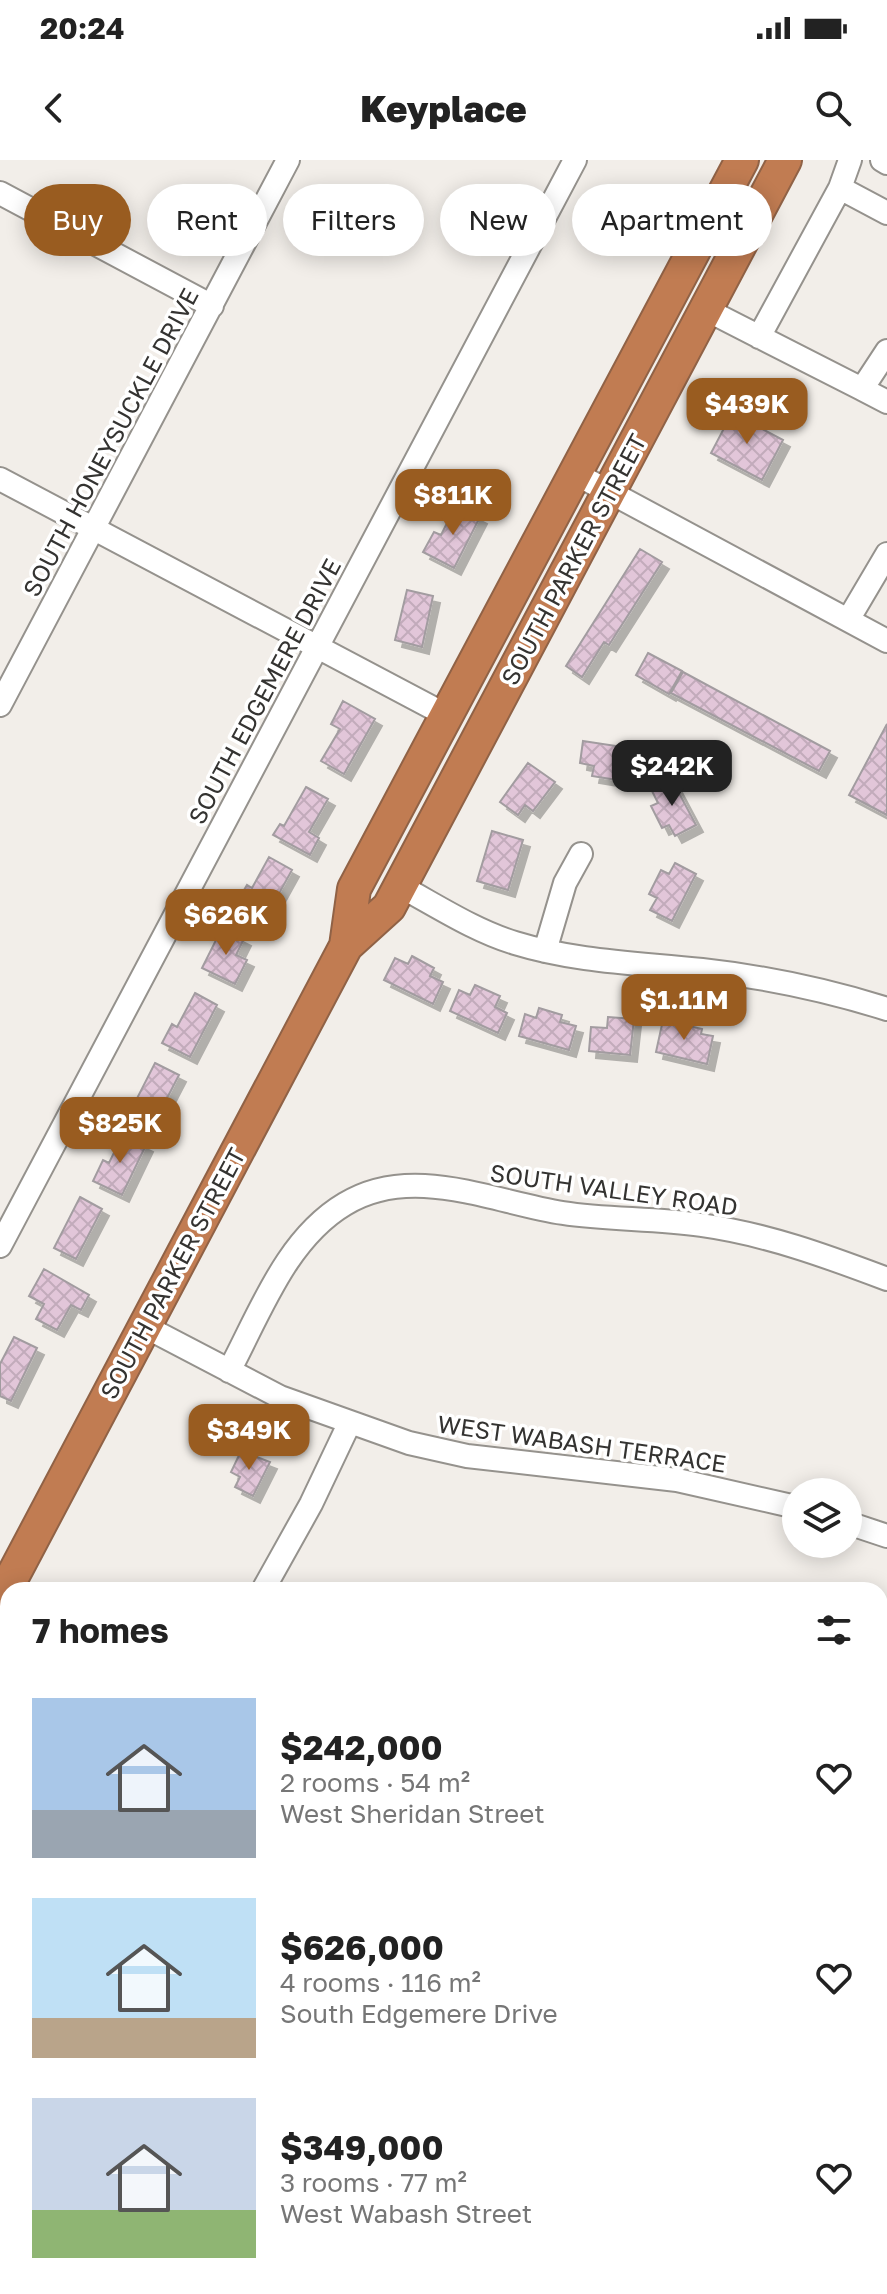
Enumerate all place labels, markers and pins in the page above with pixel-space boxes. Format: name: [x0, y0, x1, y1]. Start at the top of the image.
pin: $439K: [691, 378, 803, 446]
pin: $811K: [397, 469, 509, 537]
pin: $242K: [616, 740, 728, 808]
pin: $626K: [170, 889, 282, 957]
pin: $1.11M: [619, 974, 749, 1042]
pin: $825K: [64, 1097, 176, 1165]
pin: $349K: [193, 1404, 305, 1472]

